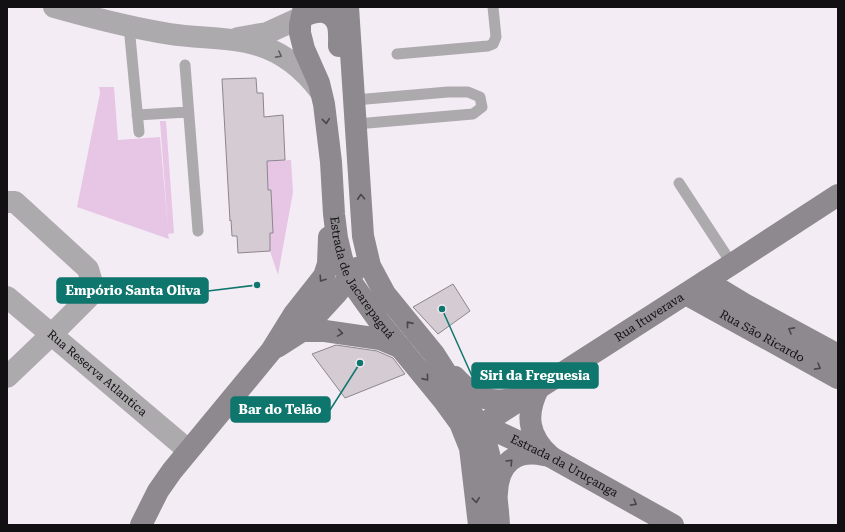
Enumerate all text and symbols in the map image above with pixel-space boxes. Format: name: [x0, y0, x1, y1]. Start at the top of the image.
one-way arrow: [275, 50, 282, 58]
one-way arrow: [322, 118, 331, 124]
one-way arrow: [356, 194, 365, 200]
street label: Estrada de Jacarepaguá: [327, 216, 397, 342]
one-way arrow: [320, 274, 327, 281]
callout: Empório Santa Oliva: [57, 278, 208, 303]
text: Empório Santa Oliva: [65, 283, 201, 298]
street label: Rua Ituverava: [612, 290, 687, 344]
street label: Rua São Ricardo: [717, 307, 807, 365]
one-way arrow: [407, 322, 414, 329]
street label: Rua Reserva Atlantica: [45, 327, 150, 419]
one-way arrow: [788, 327, 796, 335]
one-way arrow: [337, 328, 343, 337]
callout: Siri da Freguesia: [472, 363, 598, 388]
one-way arrow: [814, 363, 821, 370]
text: Siri da Freguesia: [480, 368, 590, 383]
one-way arrow: [421, 374, 428, 381]
callout: Bar do Telão: [231, 397, 330, 422]
text: Bar do Telão: [239, 402, 321, 417]
street label: Estrada da Uruçanga: [508, 432, 621, 500]
one-way arrow: [505, 459, 512, 467]
one-way arrow: [472, 497, 481, 504]
one-way arrow: [630, 499, 637, 506]

